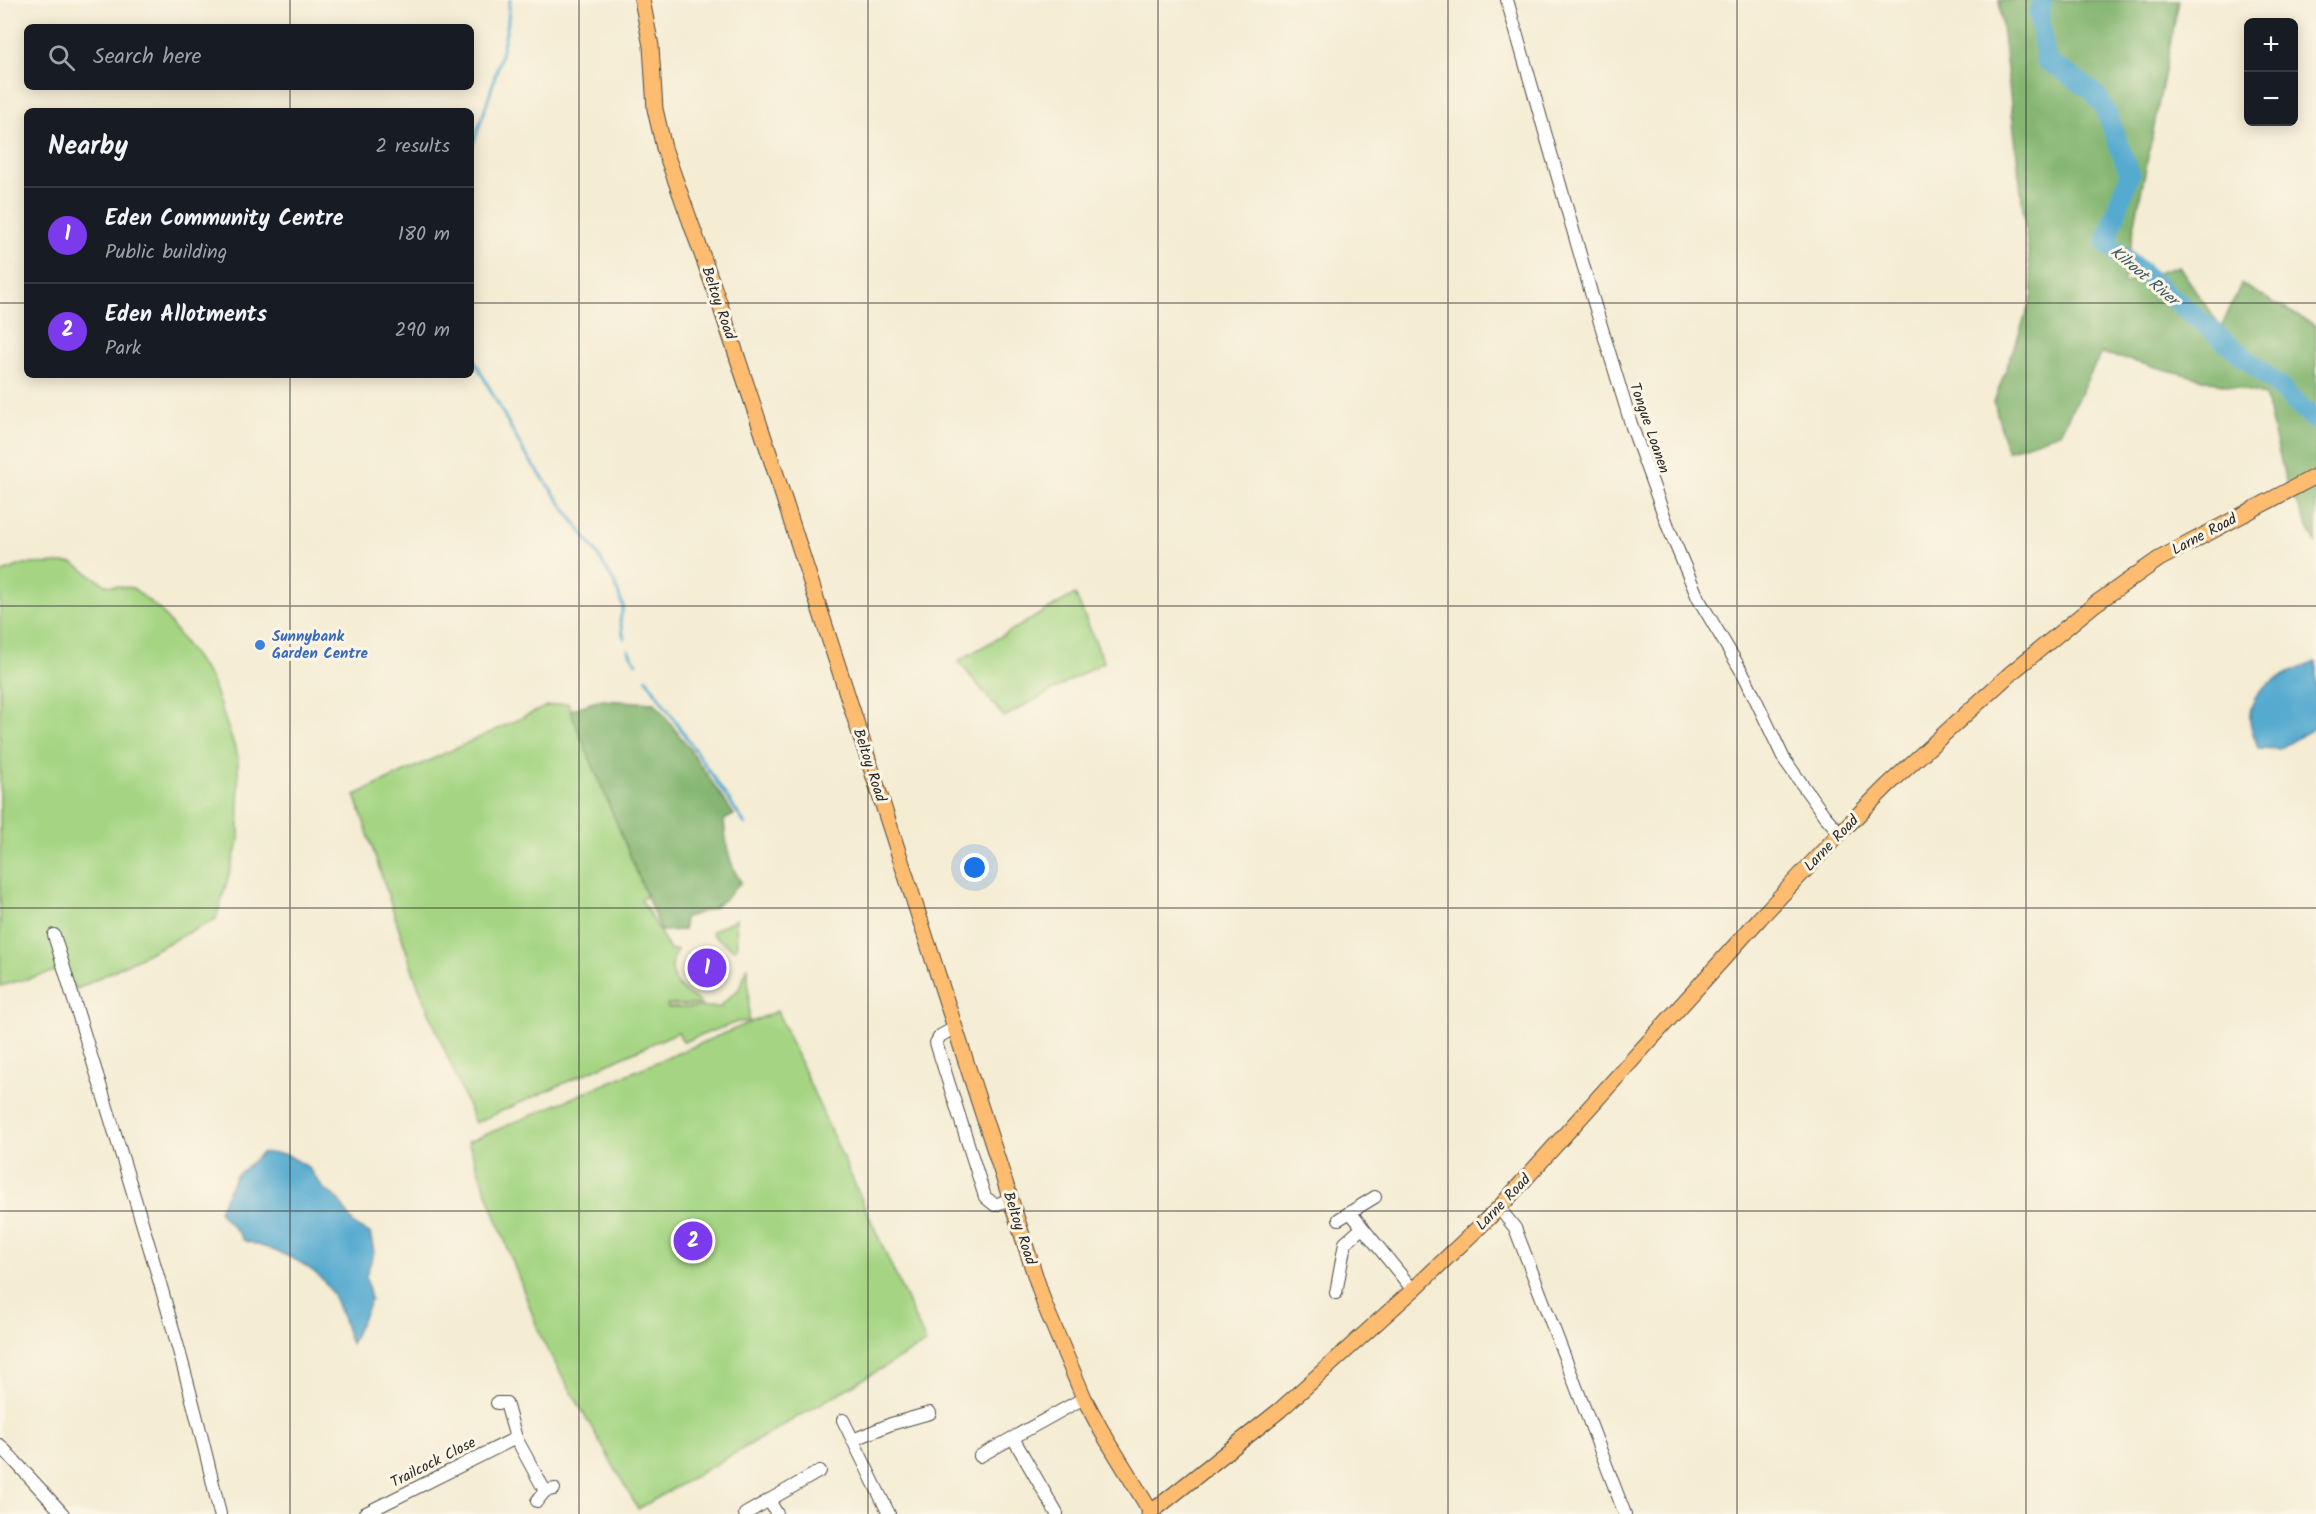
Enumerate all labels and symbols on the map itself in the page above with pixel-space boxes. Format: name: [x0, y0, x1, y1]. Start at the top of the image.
water label: Kilroot River: [2105, 240, 2186, 314]
street label: Beltoy Road: [694, 264, 742, 344]
street label: Tongue Loanen: [1622, 380, 1676, 477]
street label: Larne Road: [2167, 507, 2242, 562]
place label: Sunnybank Garden Centre: [272, 625, 369, 666]
marker: Sunnybank Garden Centre: [253, 638, 267, 652]
street label: Beltoy Road: [846, 726, 892, 806]
street label: Larne Road: [1798, 809, 1865, 878]
your location: [960, 853, 989, 882]
pin: 1: [688, 946, 726, 990]
street label: Larne Road: [1470, 1168, 1537, 1237]
street label: Beltoy Road: [996, 1189, 1042, 1269]
pin: 2: [674, 1218, 712, 1264]
street label: Trailcock Close: [387, 1431, 481, 1495]

